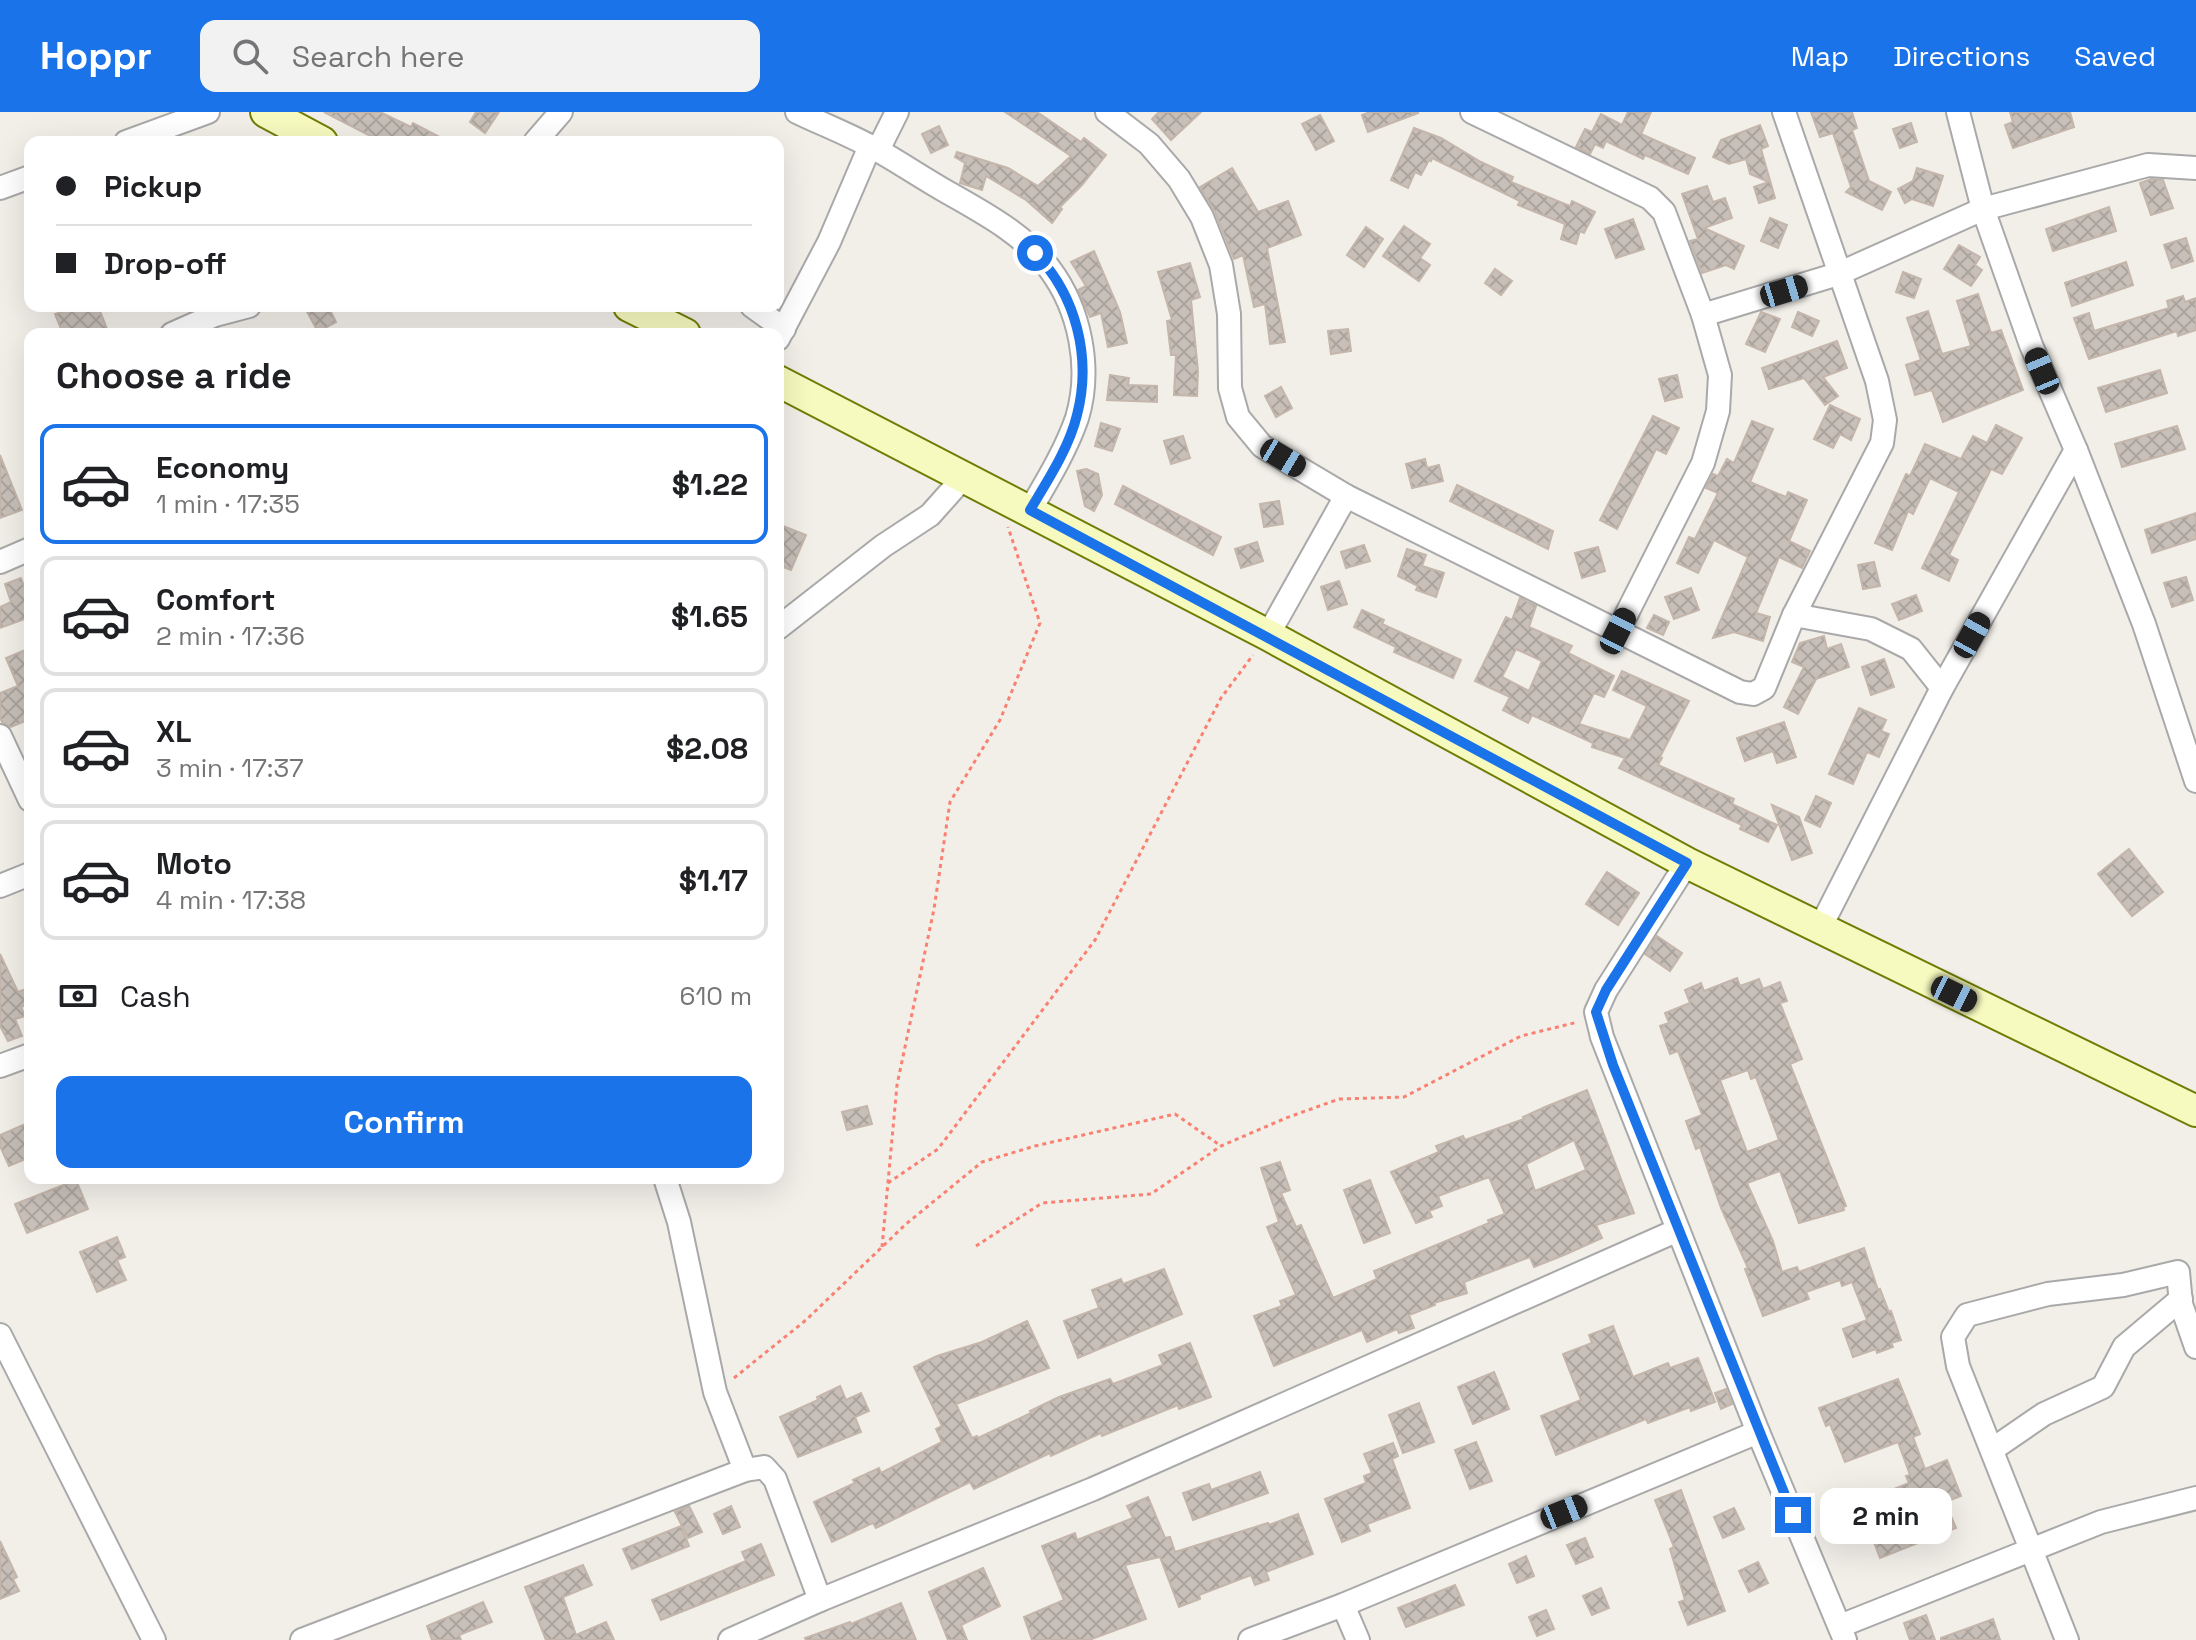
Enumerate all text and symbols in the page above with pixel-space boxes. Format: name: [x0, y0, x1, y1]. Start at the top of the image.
search box: [200, 20, 760, 92]
text: Hoppr: [40, 32, 152, 80]
icon: search: [228, 34, 272, 78]
text: Search here: [292, 37, 465, 76]
text: Map: [1791, 38, 1849, 74]
text: Directions: [1893, 38, 2030, 74]
text: Saved: [2074, 38, 2156, 74]
text: Pickup: [104, 167, 202, 206]
route start: [1017, 235, 1053, 271]
text: Drop-off: [104, 244, 227, 283]
car: [1758, 273, 1810, 309]
car: [2022, 344, 2062, 398]
text: Choose a ride: [56, 353, 292, 399]
car: [1256, 435, 1310, 481]
icon: car: [60, 448, 132, 520]
text: Economy: [156, 448, 289, 487]
text: $1.22: [672, 465, 748, 504]
text: 1 min · 17:35: [156, 487, 300, 521]
icon: car: [60, 580, 132, 652]
text: Comfort: [156, 580, 275, 619]
text: $1.65: [671, 597, 748, 636]
car: [1596, 604, 1640, 658]
car: [1950, 608, 1994, 662]
text: 2 min · 17:36: [156, 619, 305, 653]
icon: car: [60, 712, 132, 784]
text: XL: [156, 712, 192, 751]
text: $2.08: [666, 729, 748, 768]
text: 3 min · 17:37: [156, 751, 304, 785]
icon: car: [60, 844, 132, 916]
text: Moto: [156, 844, 232, 883]
text: $1.17: [679, 861, 748, 900]
text: 4 min · 17:38: [156, 883, 306, 917]
car: [1927, 973, 1981, 1015]
icon: cash: [56, 974, 100, 1018]
text: Cash: [120, 977, 191, 1016]
text: 610 m: [680, 979, 752, 1013]
button: Confirm: [56, 1076, 752, 1168]
callout: 2 min: [1821, 1487, 1953, 1543]
car: [1537, 1492, 1591, 1532]
route end: [1775, 1497, 1811, 1533]
text: 2 min: [1852, 1499, 1920, 1533]

